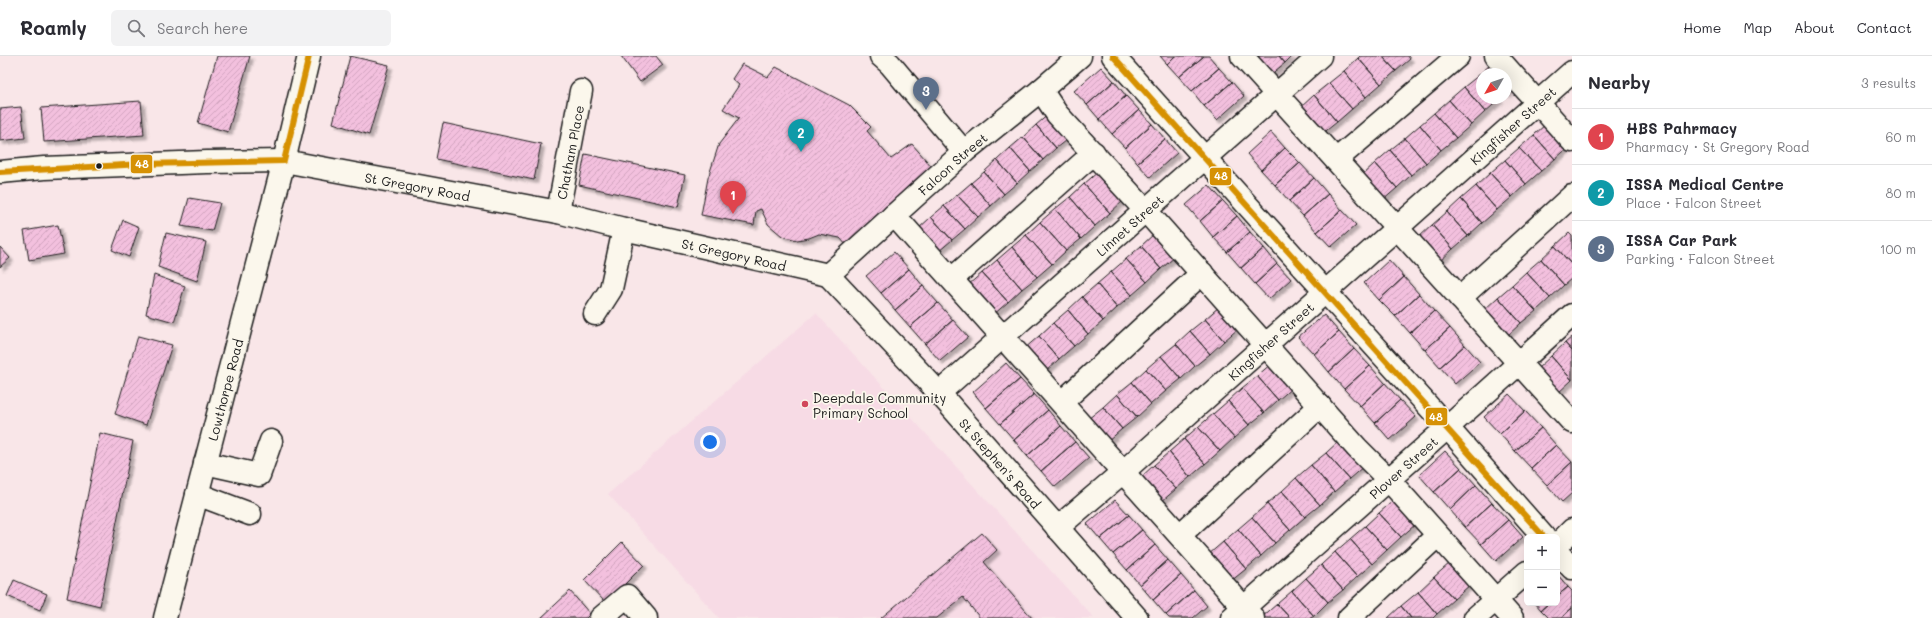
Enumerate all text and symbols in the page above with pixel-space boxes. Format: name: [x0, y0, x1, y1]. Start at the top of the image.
search box: [111, 10, 391, 46]
text: Roamly: [20, 15, 87, 40]
icon: search: [125, 17, 147, 39]
text: Search here: [157, 18, 248, 38]
text: Home: [1683, 18, 1721, 37]
text: Map: [1743, 18, 1772, 37]
text: About: [1794, 18, 1835, 37]
text: Contact: [1857, 18, 1912, 37]
north arrow: [1476, 68, 1512, 104]
text: Nearby: [1588, 71, 1650, 93]
text: 3 results: [1861, 74, 1916, 91]
pin: 3: [913, 77, 939, 110]
street label: Kingfisher Street: [1466, 82, 1559, 168]
street label: Chatham Place: [552, 104, 587, 201]
text: HBS Pahrmacy: [1626, 118, 1737, 138]
pin: 2: [788, 119, 814, 152]
street label: Falcon Street: [914, 128, 991, 198]
text: 1: [1598, 128, 1604, 145]
text: 60 m: [1886, 128, 1916, 145]
text: Pharmacy · St Gregory Road: [1626, 138, 1809, 155]
line badge: 48: [130, 154, 153, 174]
text: 48: [135, 156, 149, 171]
unlabelled marker: [94, 161, 104, 171]
line badge: 48: [1209, 167, 1232, 186]
street label: St Gregory Road: [363, 168, 471, 204]
text: 48: [1214, 168, 1228, 183]
text: ISSA Medical Centre: [1626, 174, 1784, 194]
pin: 1: [720, 181, 746, 214]
text: 2: [1597, 184, 1605, 201]
text: 80 m: [1886, 184, 1916, 201]
street label: Linnet Street: [1092, 190, 1167, 259]
text: Place · Falcon Street: [1626, 194, 1762, 211]
text: ISSA Car Park: [1626, 230, 1737, 250]
street label: St Gregory Road: [680, 234, 788, 274]
text: 3: [1597, 240, 1605, 257]
text: 100 m: [1880, 240, 1916, 257]
text: Parking · Falcon Street: [1626, 250, 1775, 267]
street label: Kingfisher Street: [1224, 298, 1317, 383]
street label: Lowthorpe Road: [203, 337, 246, 442]
place label: Deepdale Community Primary School: [813, 389, 947, 421]
marker: Deepdale Community Primary School: [800, 399, 810, 409]
line badge: 48: [1425, 407, 1448, 426]
text: 48: [1429, 409, 1443, 424]
street label: St Stephen's Road: [956, 414, 1045, 512]
your location: [700, 432, 720, 452]
street label: Plover Street: [1365, 432, 1441, 502]
map controls: [1524, 534, 1560, 606]
button: +: [1524, 534, 1560, 570]
button: −: [1524, 570, 1560, 606]

